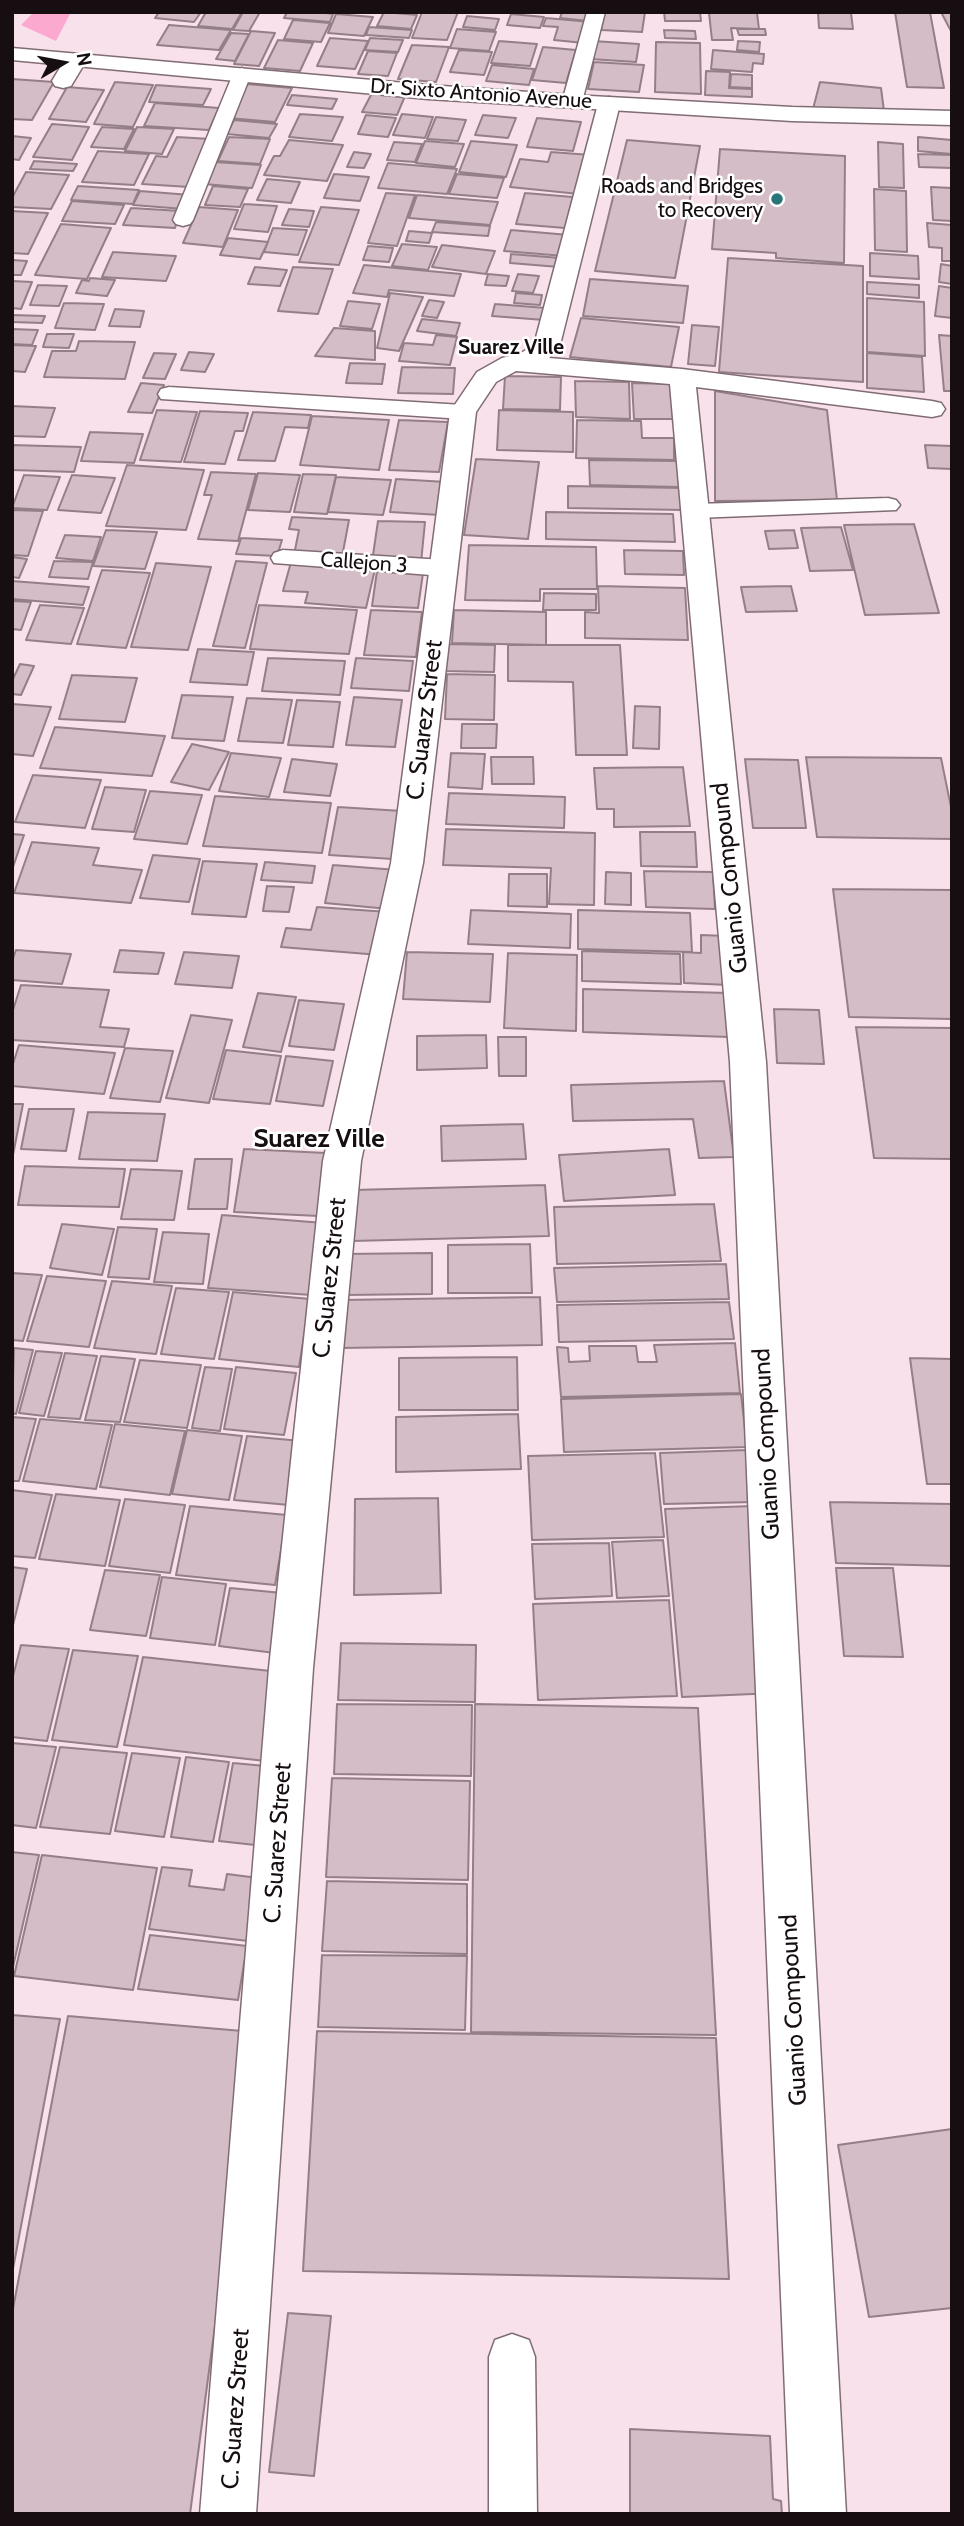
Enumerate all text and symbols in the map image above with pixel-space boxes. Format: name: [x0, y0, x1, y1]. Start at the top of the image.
north arrow: [28, 28, 98, 98]
text: N: [72, 51, 97, 68]
street label: Dr. Sixto Antonio Avenue: [369, 74, 593, 114]
place label: Roads and Bridges to Recovery: [601, 174, 763, 224]
marker: Roads and Bridges to Recovery: [769, 191, 785, 207]
district label: Suarez Ville: [458, 335, 564, 361]
street label: Callejon 3: [320, 547, 408, 579]
street label: C. Suarez Street: [401, 638, 449, 802]
street label: Guanio Compound: [706, 781, 754, 975]
district label: Suarez Ville: [253, 1123, 385, 1155]
street label: C. Suarez Street: [307, 1196, 353, 1360]
street label: Guanio Compound: [748, 1348, 786, 1540]
street label: C. Suarez Street: [258, 1762, 298, 1924]
street label: Guanio Compound: [775, 1914, 813, 2106]
street label: C. Suarez Street: [216, 2328, 256, 2490]

